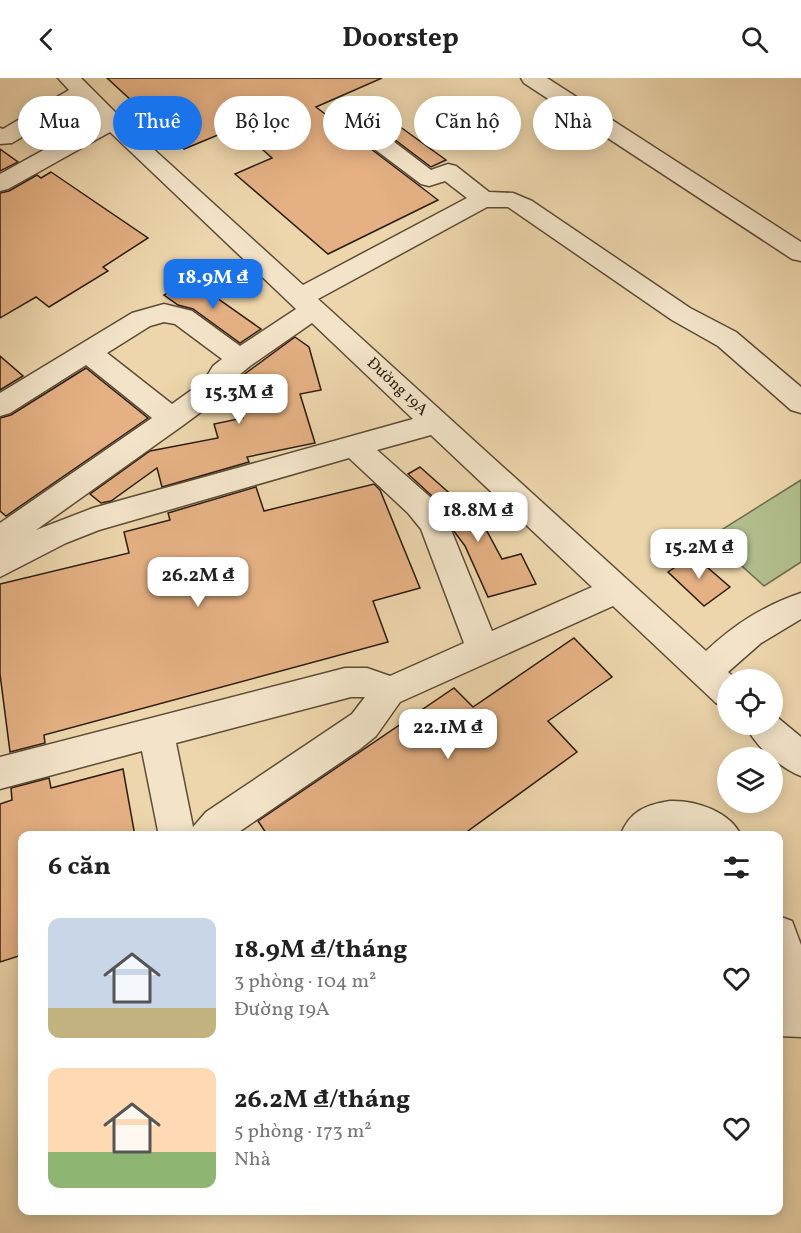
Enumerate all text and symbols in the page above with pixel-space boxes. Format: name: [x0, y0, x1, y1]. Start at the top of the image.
text: Doorstep: [342, 20, 459, 58]
icon: back: [30, 23, 63, 56]
icon: search: [738, 23, 771, 56]
chip: Mua: [18, 96, 101, 150]
chip: Thuê: [113, 96, 202, 150]
chip: Bộ lọc: [214, 96, 311, 150]
chip: Mới: [323, 96, 402, 150]
chip: Căn hộ: [414, 96, 521, 150]
chip: Nhà: [533, 96, 613, 150]
pin: 18.9M ₫: [158, 259, 268, 310]
text: 18.9M ₫: [178, 264, 248, 292]
street label: Đường 19A: [361, 353, 433, 421]
pin: 15.3M ₫: [184, 374, 294, 425]
text: 15.3M ₫: [205, 379, 273, 407]
pin: 18.8M ₫: [423, 492, 533, 543]
text: 18.8M ₫: [443, 497, 513, 525]
pin: 15.2M ₫: [644, 529, 754, 580]
text: 15.2M ₫: [664, 534, 734, 562]
pin: 26.2M ₫: [143, 557, 253, 608]
text: 26.2M ₫: [162, 562, 234, 590]
map controls: [717, 669, 783, 813]
button: locate: [717, 669, 783, 735]
pin: 22.1M ₫: [393, 709, 503, 760]
text: 22.1M ₫: [413, 714, 483, 742]
button: layers: [717, 747, 783, 813]
text: 6 căn: [48, 849, 111, 885]
icon: filters: [720, 851, 753, 884]
text: 18.9M ₫/tháng: [234, 932, 408, 968]
icon: home: [96, 942, 168, 1014]
icon: heart: [720, 962, 753, 995]
text: 3 phòng · 104 m²: [234, 968, 376, 996]
text: Đường 19A: [234, 996, 330, 1024]
text: 26.2M ₫/tháng: [234, 1082, 410, 1118]
icon: home: [96, 1092, 168, 1164]
icon: heart: [720, 1112, 753, 1145]
text: 5 phòng · 173 m²: [234, 1118, 372, 1146]
text: Nhà: [234, 1146, 271, 1174]

